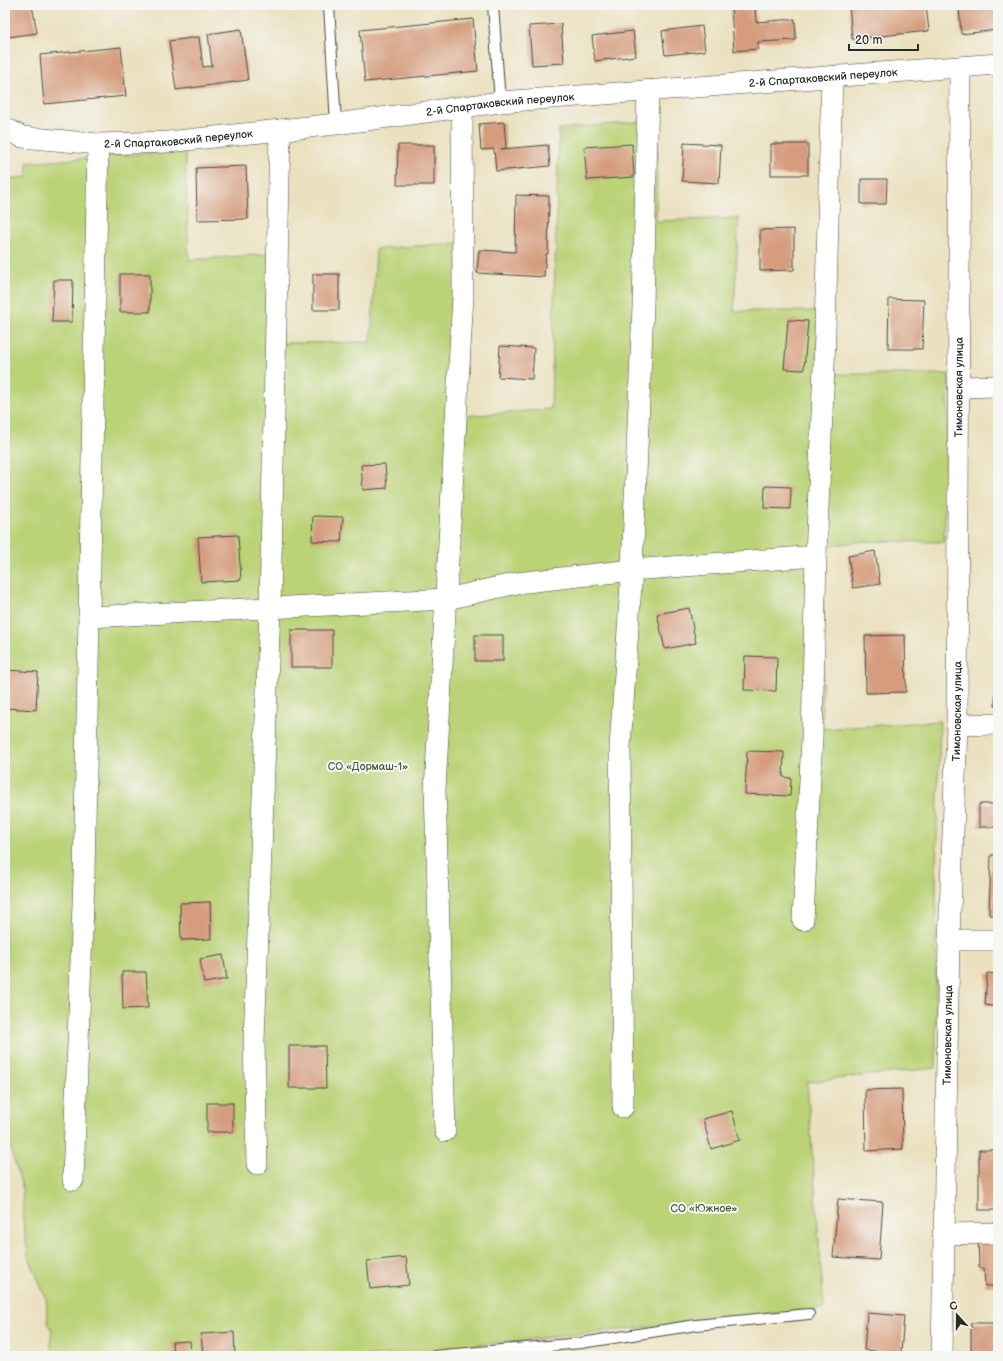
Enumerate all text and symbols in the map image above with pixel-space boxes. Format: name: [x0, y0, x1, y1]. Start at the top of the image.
scale bar: [849, 26, 918, 52]
text: 20 m: [855, 33, 882, 48]
street label: 2-й Спартаковский переулок: [748, 65, 898, 90]
street label: 2-й Спартаковский переулок: [425, 90, 575, 118]
street label: 2-й Спартаковский переулок: [104, 126, 253, 150]
street label: Тимоновская улица: [952, 336, 965, 437]
street label: Тимоновская улица: [949, 660, 964, 762]
park label: СО «Дормаш-1»: [328, 760, 408, 773]
street label: Тимоновская улица: [940, 984, 955, 1085]
park label: СО «Южное»: [671, 1202, 737, 1215]
north arrow: [937, 1295, 977, 1335]
text: С: [948, 1299, 960, 1314]

